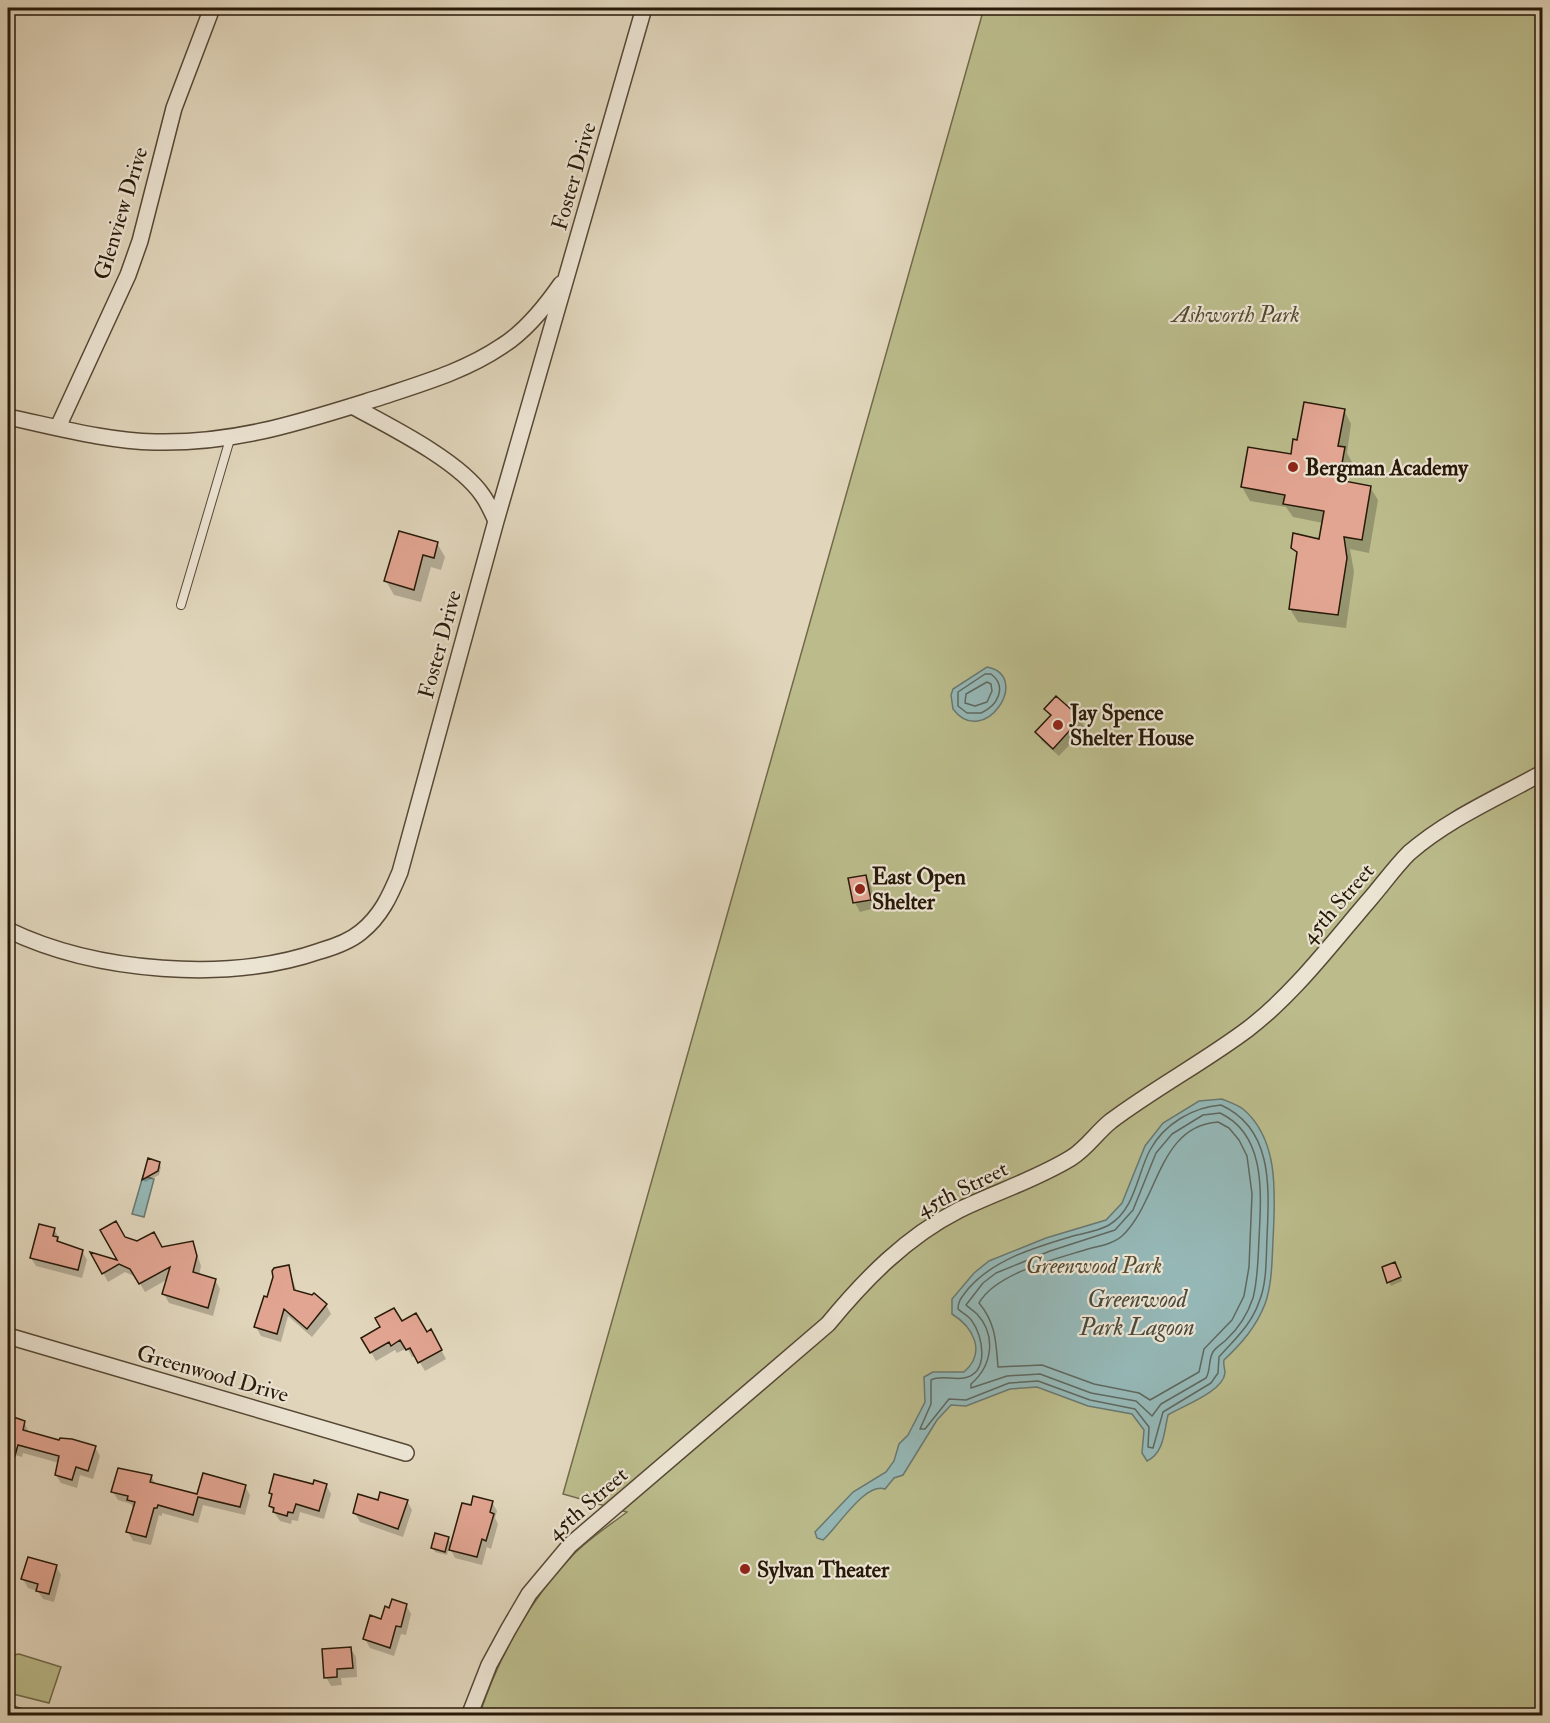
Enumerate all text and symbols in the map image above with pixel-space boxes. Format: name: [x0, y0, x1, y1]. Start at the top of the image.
street label: Foster Drive: [545, 119, 603, 233]
street label: Glenview Drive: [87, 144, 154, 283]
park label: Ashworth Park: [1170, 301, 1300, 329]
place label: Bergman Academy: [1305, 454, 1469, 483]
marker: Bergman Academy: [1286, 460, 1300, 474]
street label: Foster Drive: [412, 587, 468, 701]
place label: Jay Spence Shelter House: [1069, 699, 1195, 752]
marker: Jay Spence Shelter House: [1051, 718, 1065, 732]
street label: 45th Street: [1295, 858, 1380, 950]
place label: East Open Shelter: [872, 863, 966, 916]
marker: East Open Shelter: [853, 882, 867, 896]
street label: 45th Street: [912, 1155, 1013, 1223]
park label: Greenwood Park: [1026, 1252, 1162, 1280]
water label: Greenwood Park Lagoon: [1078, 1284, 1195, 1343]
street label: Greenwood Drive: [134, 1339, 292, 1409]
street label: 45th Street: [542, 1461, 634, 1546]
place label: Sylvan Theater: [757, 1556, 890, 1585]
marker: Sylvan Theater: [738, 1562, 752, 1576]

